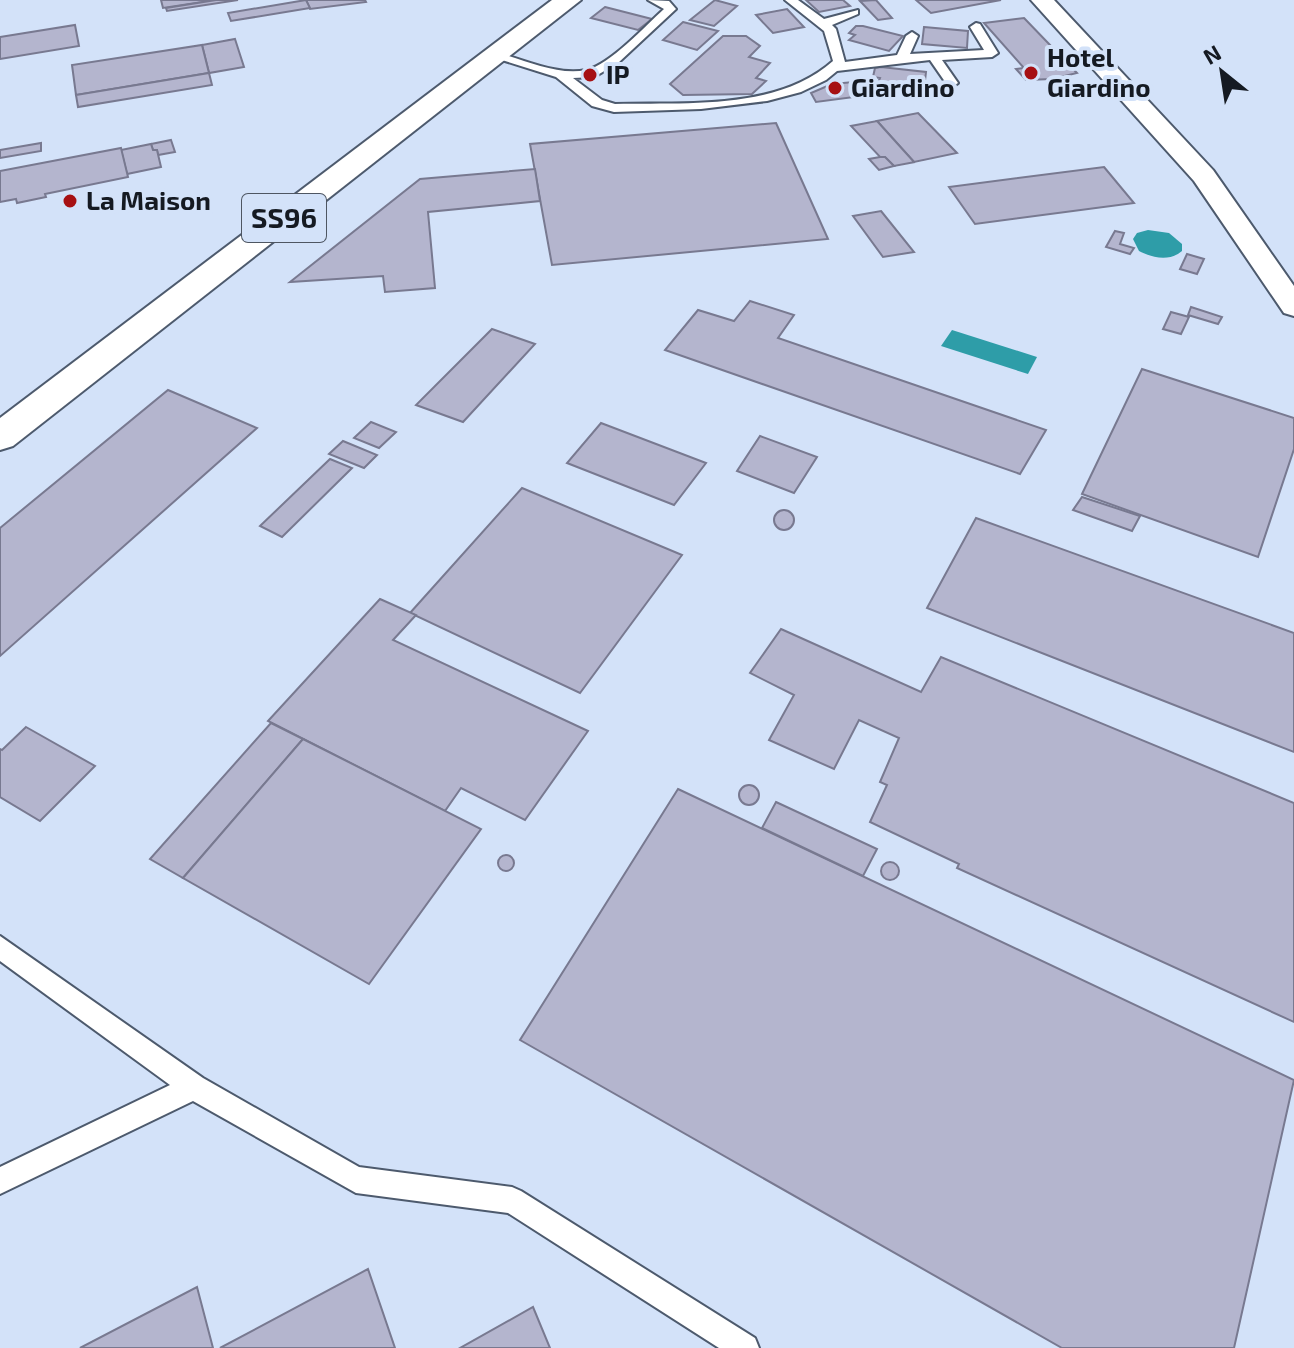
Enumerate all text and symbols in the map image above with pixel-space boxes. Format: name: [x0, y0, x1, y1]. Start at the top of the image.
north arrow: [1182, 32, 1262, 112]
text: N: [1198, 39, 1225, 69]
place label: Hotel Giardino: [1047, 41, 1150, 102]
place label: IP: [606, 58, 630, 89]
marker: Hotel Giardino: [1022, 64, 1040, 82]
marker: IP: [581, 66, 599, 84]
place label: Giardino: [851, 71, 954, 102]
marker: Giardino: [826, 79, 844, 97]
place label: La Maison: [86, 184, 211, 215]
marker: La Maison: [61, 192, 79, 210]
road number: SS96: [242, 194, 326, 242]

